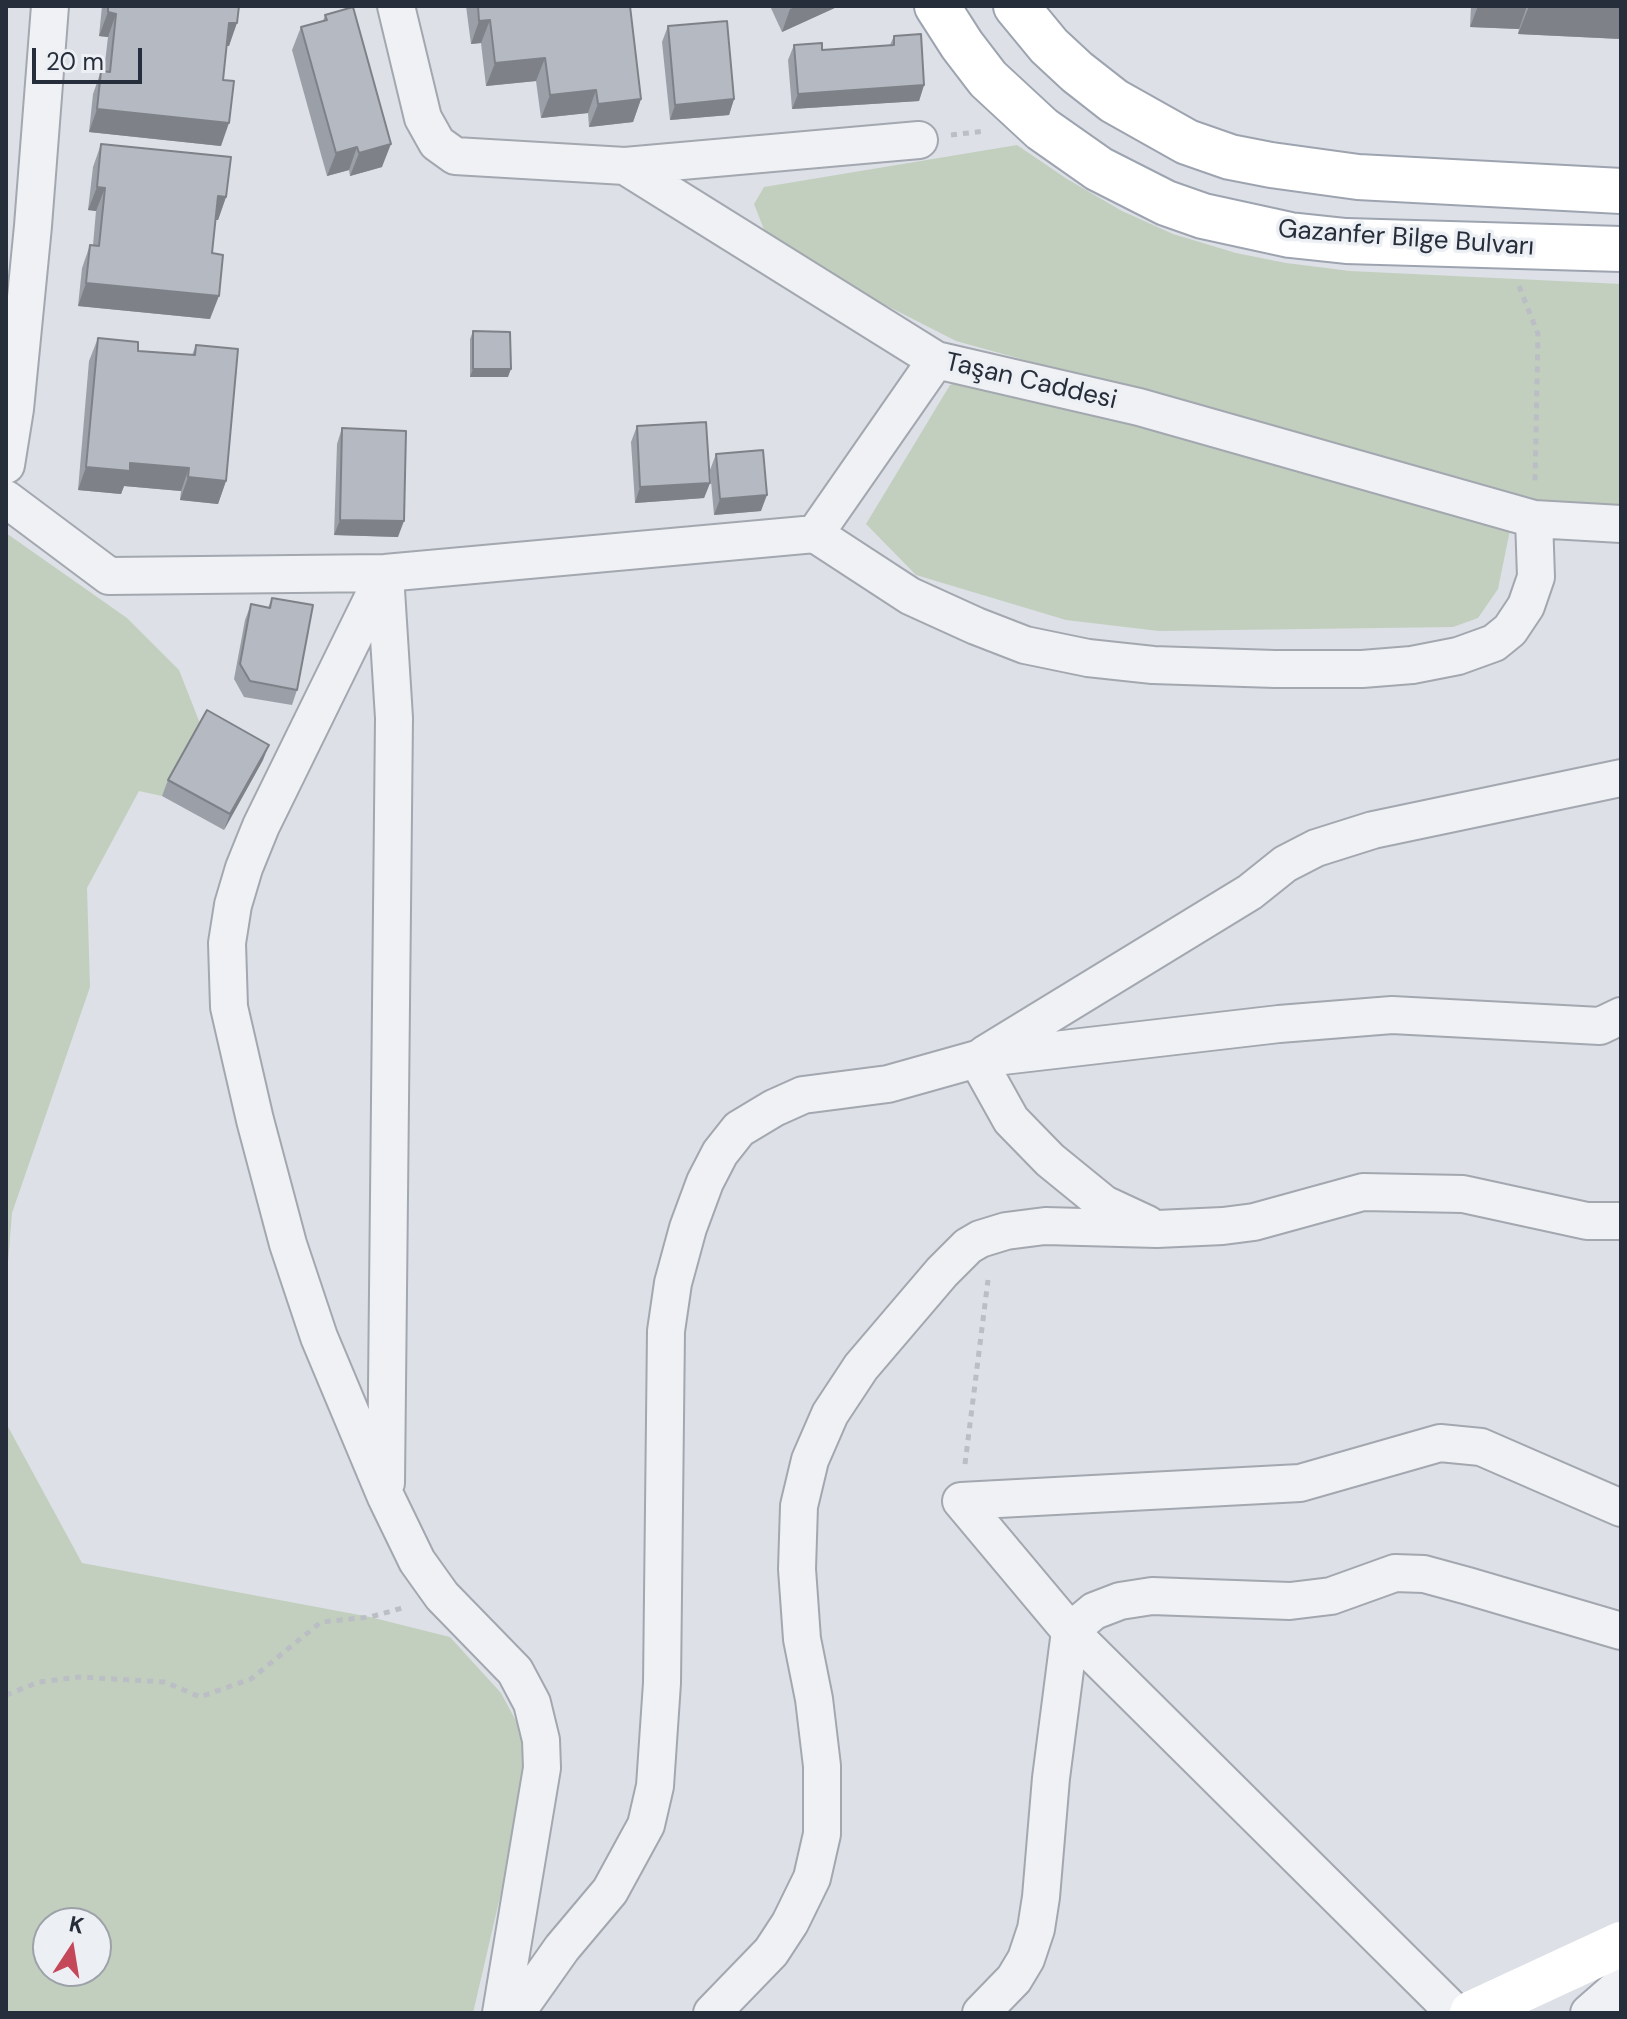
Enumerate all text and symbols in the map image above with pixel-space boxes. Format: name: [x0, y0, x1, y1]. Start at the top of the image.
scale bar: [36, 32, 146, 82]
text: 20 m: [46, 46, 104, 77]
street label: Gazanfer Bilge Bulvarı: [1277, 214, 1535, 264]
street label: Taşan Caddesi: [942, 347, 1120, 417]
north arrow: [32, 1907, 112, 1987]
text: K: [67, 1909, 87, 1941]

